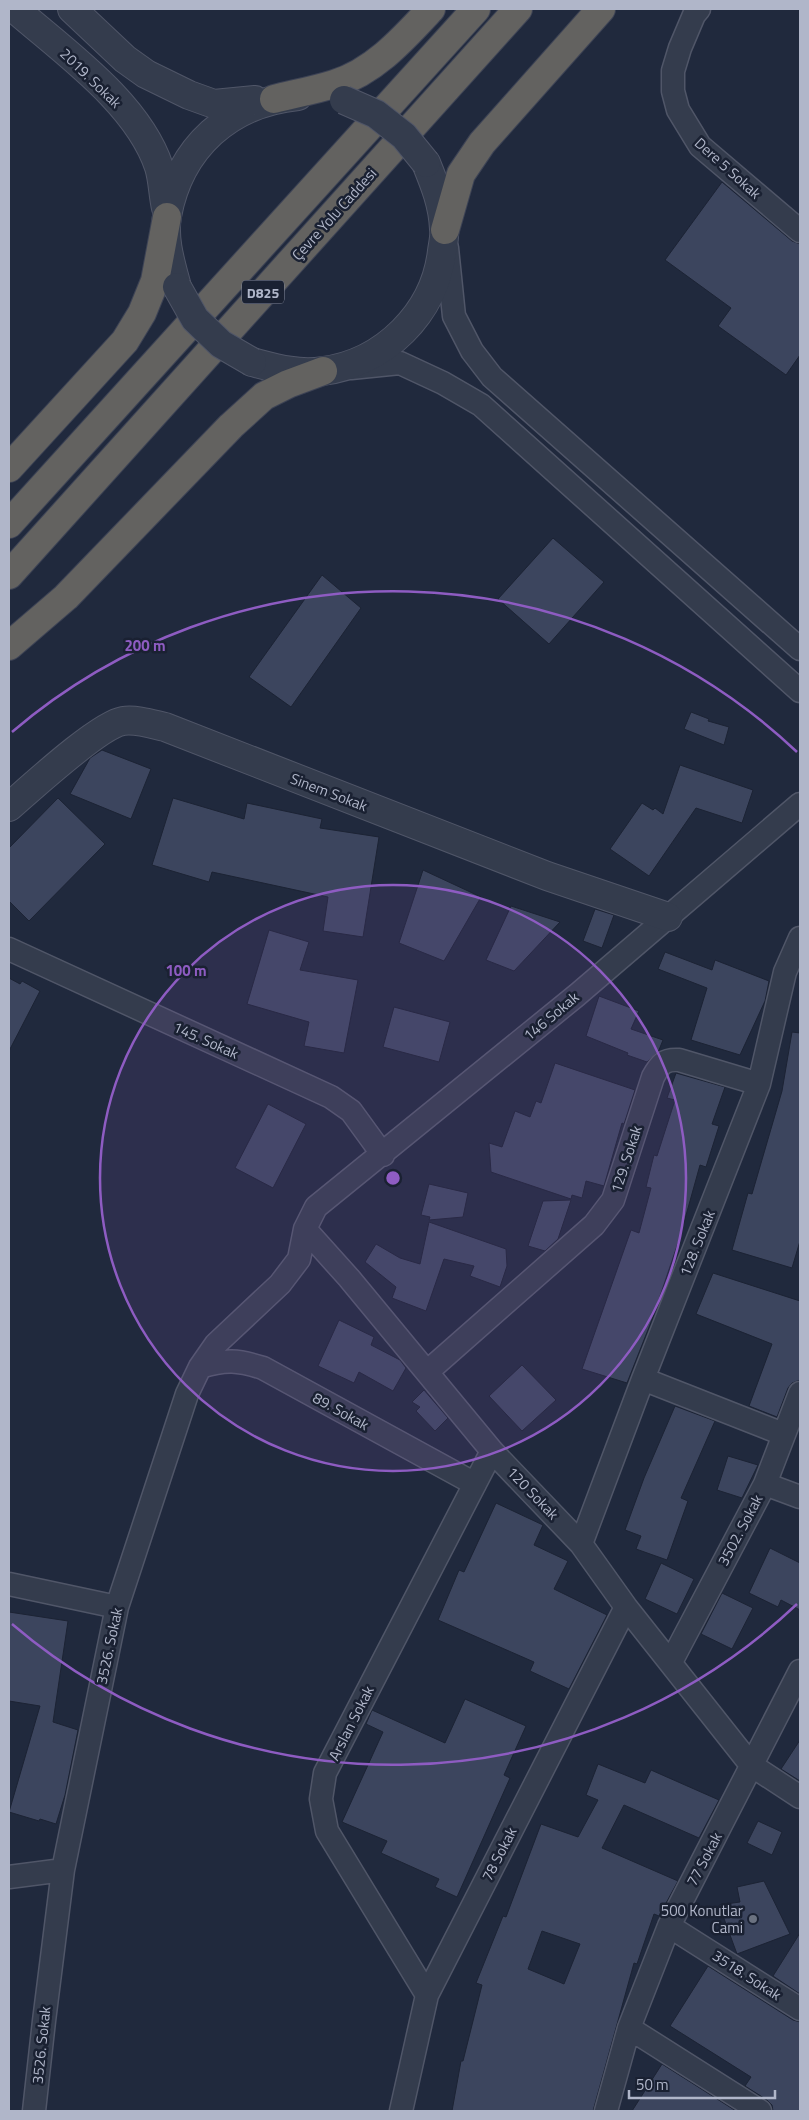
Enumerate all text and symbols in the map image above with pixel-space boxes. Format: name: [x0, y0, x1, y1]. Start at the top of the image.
street label: 2019. Sokak: [55, 43, 127, 113]
street label: Dere 5 Sokak: [690, 132, 766, 204]
street label: Çevre Yolu Caddesi: [286, 163, 382, 265]
road number: D825: [242, 280, 284, 304]
text: 200 m: [124, 634, 166, 657]
street label: Sinem Sokak: [287, 767, 371, 817]
text: 100 m: [165, 959, 207, 982]
street label: 146 Sokak: [518, 986, 584, 1046]
street label: 145. Sokak: [170, 1015, 242, 1065]
street label: 129. Sokak: [604, 1122, 648, 1196]
centre of rings: [384, 1169, 402, 1187]
street label: 128. Sokak: [673, 1206, 721, 1280]
street label: 89. Sokak: [309, 1386, 373, 1436]
street label: 120 Sokak: [502, 1461, 564, 1525]
street label: 3502. Sokak: [712, 1490, 768, 1570]
street label: 3526. Sokak: [90, 1605, 128, 1687]
street label: Arslan Sokak: [322, 1682, 380, 1764]
street label: 78 Sokak: [476, 1823, 522, 1885]
street label: 77 Sokak: [680, 1828, 728, 1890]
place label: 500 Konutlar Cami: [661, 1899, 743, 1939]
marker: 500 Konutlar Cami: [747, 1913, 759, 1925]
street label: 3518. Sokak: [708, 1944, 786, 2006]
street label: 3526. Sokak: [25, 2005, 57, 2085]
scale bar: [629, 2068, 775, 2100]
text: 50 m: [636, 2073, 669, 2096]

